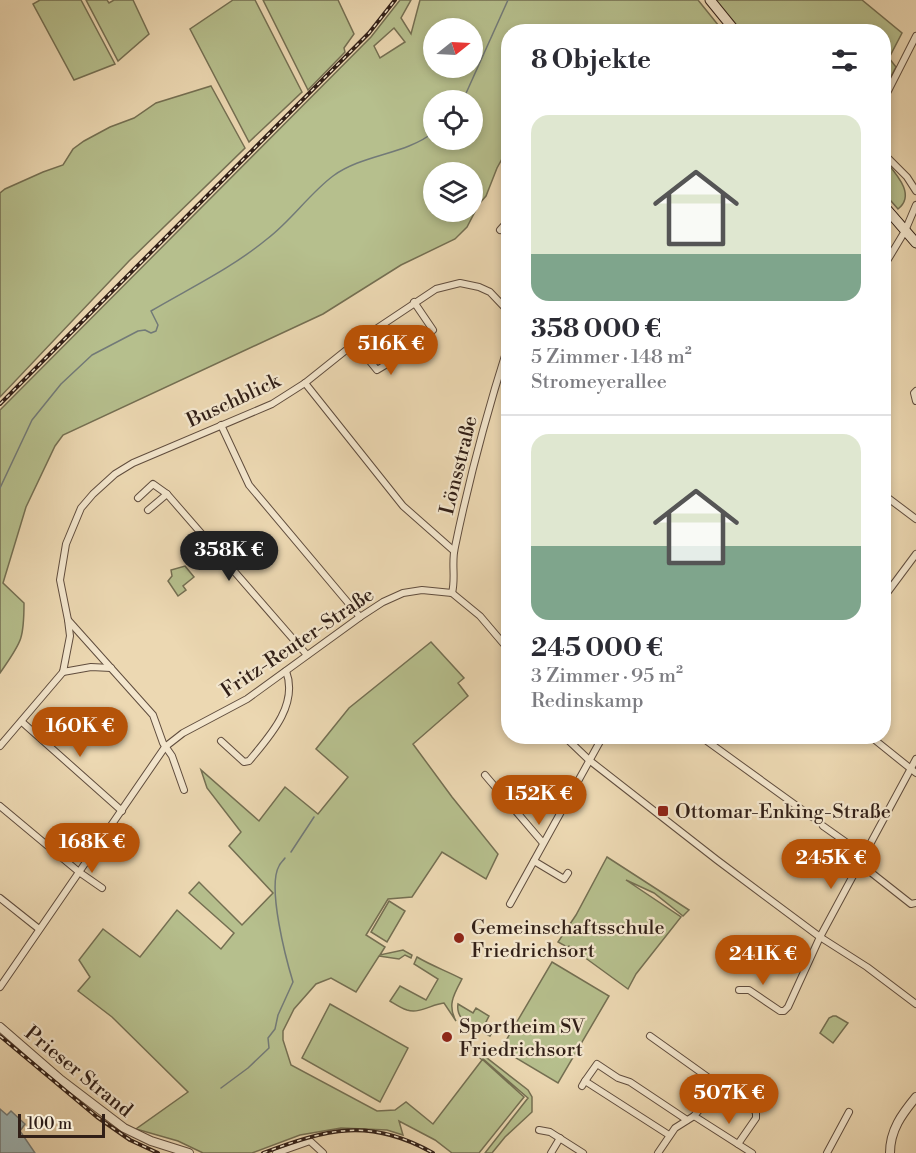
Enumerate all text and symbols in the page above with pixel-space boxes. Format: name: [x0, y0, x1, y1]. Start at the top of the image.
north arrow: [423, 18, 483, 78]
map controls: [423, 18, 483, 222]
text: 8 Objekte: [531, 44, 651, 76]
icon: filters: [828, 44, 861, 77]
button: locate: [423, 90, 483, 150]
icon: home: [642, 154, 750, 262]
button: layers: [423, 162, 483, 222]
text: 358 000 €: [531, 313, 661, 345]
pin: 516K €: [342, 325, 440, 376]
text: 516K €: [358, 332, 424, 357]
text: 5 Zimmer · 148 m²: [531, 345, 692, 370]
street label: Buschblick: [182, 368, 286, 434]
text: Stromeyerallee: [531, 370, 667, 395]
street label: Lönsstraße: [435, 413, 484, 517]
icon: home: [642, 473, 750, 581]
pin: 358K €: [180, 531, 278, 582]
text: 358K €: [194, 538, 264, 563]
street label: Fritz-Reuter-Straße: [216, 583, 379, 704]
text: 245 000 €: [531, 632, 663, 664]
text: 3 Zimmer · 95 m²: [531, 664, 683, 689]
text: Redinskamp: [531, 689, 644, 714]
pin: 160K €: [31, 707, 129, 758]
text: 160K €: [46, 714, 114, 739]
pin: 152K €: [490, 775, 588, 826]
text: 152K €: [506, 782, 572, 807]
place label: Ottomar-Enking-Straße: [675, 800, 891, 825]
marker: Ottomar-Enking-Straße: [656, 804, 670, 818]
pin: 168K €: [43, 823, 141, 874]
text: 168K €: [59, 830, 125, 855]
pin: 245K €: [782, 839, 880, 890]
text: 245K €: [796, 846, 866, 871]
place label: Gemeinschaftsschule Friedrichsort: [471, 916, 665, 964]
marker: Gemeinschaftsschule Friedrichsort: [452, 931, 466, 945]
pin: 241K €: [714, 935, 812, 986]
text: 241K €: [729, 942, 797, 967]
place label: Sportheim SV Friedrichsort: [459, 1015, 586, 1063]
street label: Prieser Strand: [19, 1021, 138, 1124]
marker: Sportheim SV Friedrichsort: [440, 1030, 454, 1044]
pin: 507K €: [680, 1074, 778, 1125]
text: 507K €: [693, 1081, 765, 1106]
scale bar: [18, 1111, 105, 1138]
text: 100 m: [27, 1114, 72, 1134]

